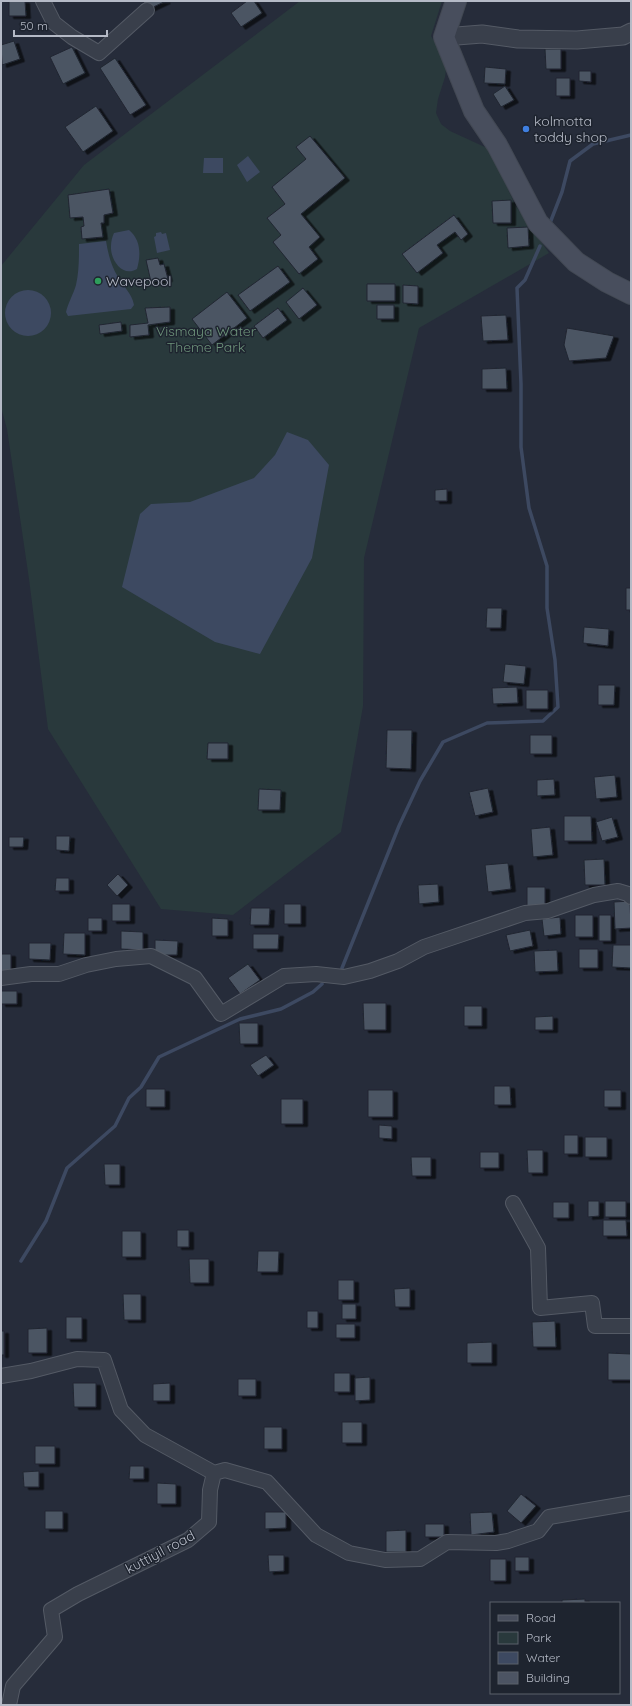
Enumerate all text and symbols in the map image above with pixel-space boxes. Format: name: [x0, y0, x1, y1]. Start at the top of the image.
scale bar: [14, 12, 107, 38]
text: 50 m: [20, 18, 48, 33]
place label: kolmotta toddy shop: [534, 112, 607, 146]
marker: kolmotta toddy shop: [521, 124, 531, 134]
place label: Wavepool: [106, 272, 172, 290]
marker: Wavepool: [93, 276, 103, 286]
park label: Vismaya Water Theme Park: [156, 322, 257, 356]
street label: kuttiyil road: [122, 1526, 198, 1578]
legend: [490, 1602, 620, 1694]
text: Road: [526, 1610, 556, 1625]
text: Park: [526, 1630, 551, 1645]
text: Water: [526, 1650, 561, 1665]
text: Building: [526, 1670, 570, 1685]

